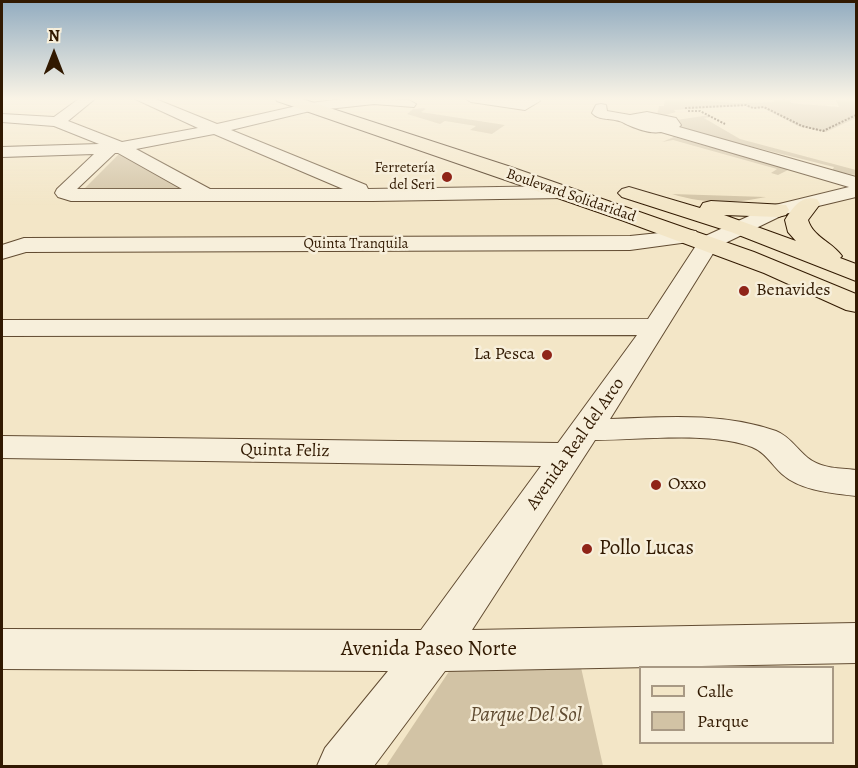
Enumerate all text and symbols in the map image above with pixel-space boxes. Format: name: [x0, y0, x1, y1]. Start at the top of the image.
north arrow: [24, 24, 84, 84]
text: N: [48, 25, 60, 47]
place label: Ferretería del Seri: [375, 159, 435, 194]
street label: Boulevard Solidaridad: [504, 165, 638, 227]
marker: Ferretería del Seri: [440, 170, 454, 184]
street label: Quinta Tranquila: [303, 235, 409, 253]
place label: Benavides: [756, 280, 831, 302]
marker: Benavides: [737, 284, 751, 298]
place label: La Pesca: [474, 344, 535, 366]
marker: La Pesca: [540, 348, 554, 362]
street label: Avenida Real del Arco: [522, 374, 630, 514]
street label: Quinta Feliz: [240, 439, 330, 463]
place label: Oxxo: [668, 474, 706, 496]
marker: Oxxo: [649, 478, 663, 492]
place label: Pollo Lucas: [599, 536, 694, 562]
marker: Pollo Lucas: [580, 542, 594, 556]
street label: Avenida Paseo Norte: [341, 637, 517, 663]
legend: [639, 666, 834, 744]
text: Calle: [697, 679, 734, 703]
park label: Parque Del Sol: [470, 703, 582, 729]
text: Parque: [697, 709, 749, 733]

